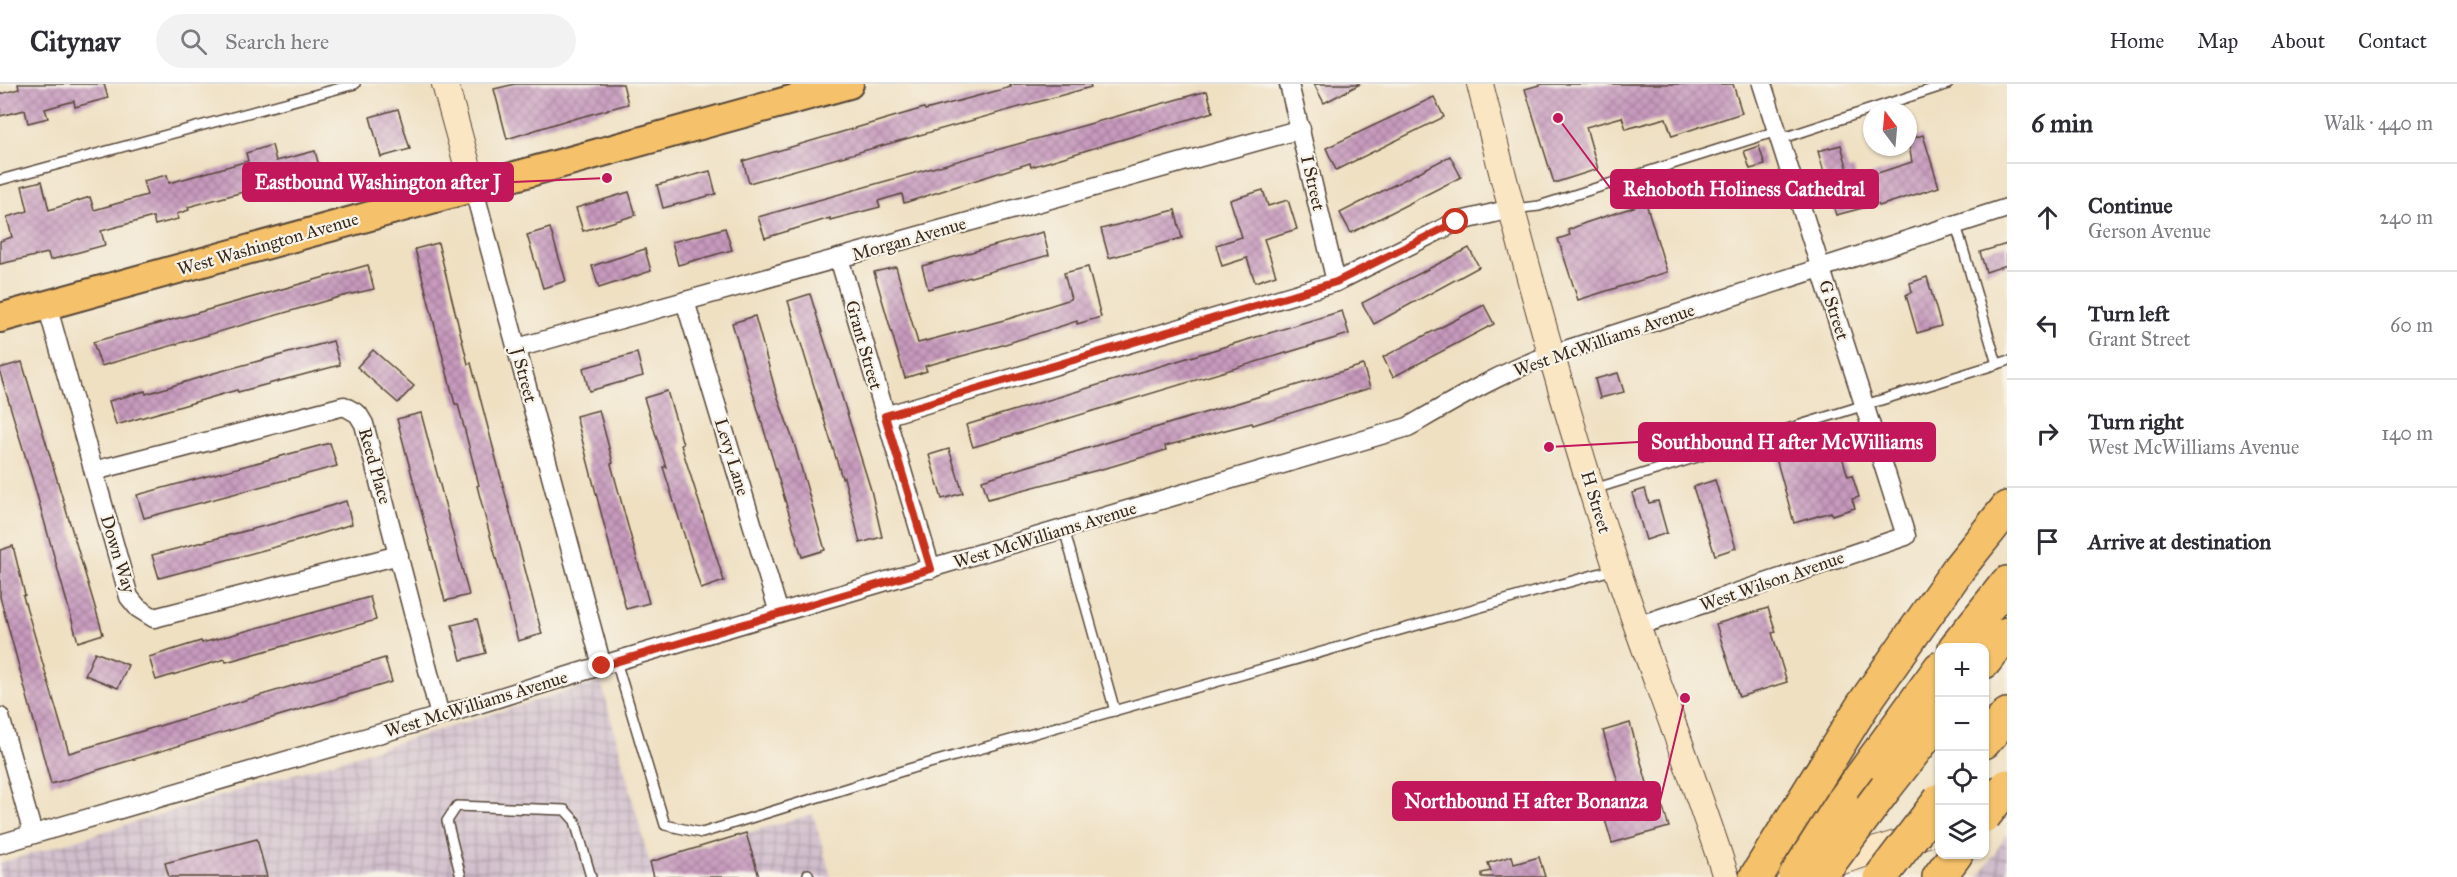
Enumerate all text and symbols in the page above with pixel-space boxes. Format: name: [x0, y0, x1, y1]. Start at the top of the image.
search box: [156, 14, 576, 68]
text: Citynav: [30, 24, 120, 59]
icon: search: [177, 25, 210, 58]
text: Search here: [225, 28, 329, 55]
text: Home: [2109, 28, 2164, 54]
text: Map: [2197, 28, 2238, 54]
text: About: [2271, 28, 2325, 54]
text: Contact: [2358, 28, 2427, 54]
north arrow: [1863, 102, 1917, 156]
text: 6 min: [2031, 107, 2093, 139]
text: Walk · 440 m: [2324, 111, 2433, 135]
street label: I Street: [1296, 153, 1330, 214]
callout: Eastbound Washington after J: [243, 163, 513, 201]
text: Eastbound Washington after J: [255, 170, 502, 196]
callout: Rehoboth Holiness Cathedral: [1611, 170, 1878, 208]
text: Rehoboth Holiness Cathedral: [1623, 177, 1866, 201]
text: Continue: [2088, 192, 2173, 219]
icon: ahead: [2031, 201, 2064, 234]
text: 240 m: [2379, 205, 2433, 229]
street label: West Washington Avenue: [175, 208, 361, 281]
route start: [1442, 208, 1468, 234]
street label: Morgan Avenue: [849, 212, 969, 267]
text: Gerson Avenue: [2088, 219, 2211, 243]
street label: G Street: [1814, 277, 1854, 343]
street label: Grant Street: [841, 298, 887, 393]
street label: West McWilliams Avenue: [1511, 299, 1697, 381]
text: Turn left: [2088, 300, 2170, 327]
icon: left: [2031, 309, 2064, 342]
text: 60 m: [2390, 313, 2433, 337]
text: Grant Street: [2088, 327, 2190, 351]
street label: J Street: [505, 343, 542, 406]
text: Turn right: [2088, 408, 2184, 435]
street label: Levy Lane: [710, 416, 754, 498]
icon: right: [2031, 417, 2064, 450]
text: 140 m: [2381, 421, 2433, 445]
callout: Southbound H after McWilliams: [1639, 423, 1935, 461]
street label: Reed Place: [354, 425, 396, 507]
text: Southbound H after McWilliams: [1651, 430, 1924, 454]
text: West McWilliams Avenue: [2088, 435, 2299, 459]
street label: H Street: [1576, 468, 1616, 536]
street label: West McWilliams Avenue: [951, 497, 1139, 573]
street label: Down Way: [96, 512, 140, 596]
icon: arrive: [2031, 525, 2064, 558]
text: Arrive at destination: [2088, 528, 2271, 555]
street label: West Wilson Avenue: [1697, 546, 1847, 616]
map controls: [1935, 643, 1989, 859]
button: +: [1935, 643, 1989, 697]
route end: [588, 652, 614, 678]
street label: West McWilliams Avenue: [382, 666, 570, 742]
button: −: [1935, 697, 1989, 751]
button: locate: [1935, 751, 1989, 805]
callout: Northbound H after Bonanza: [1393, 782, 1660, 820]
text: Northbound H after Bonanza: [1404, 789, 1648, 813]
button: layers: [1935, 805, 1989, 859]

